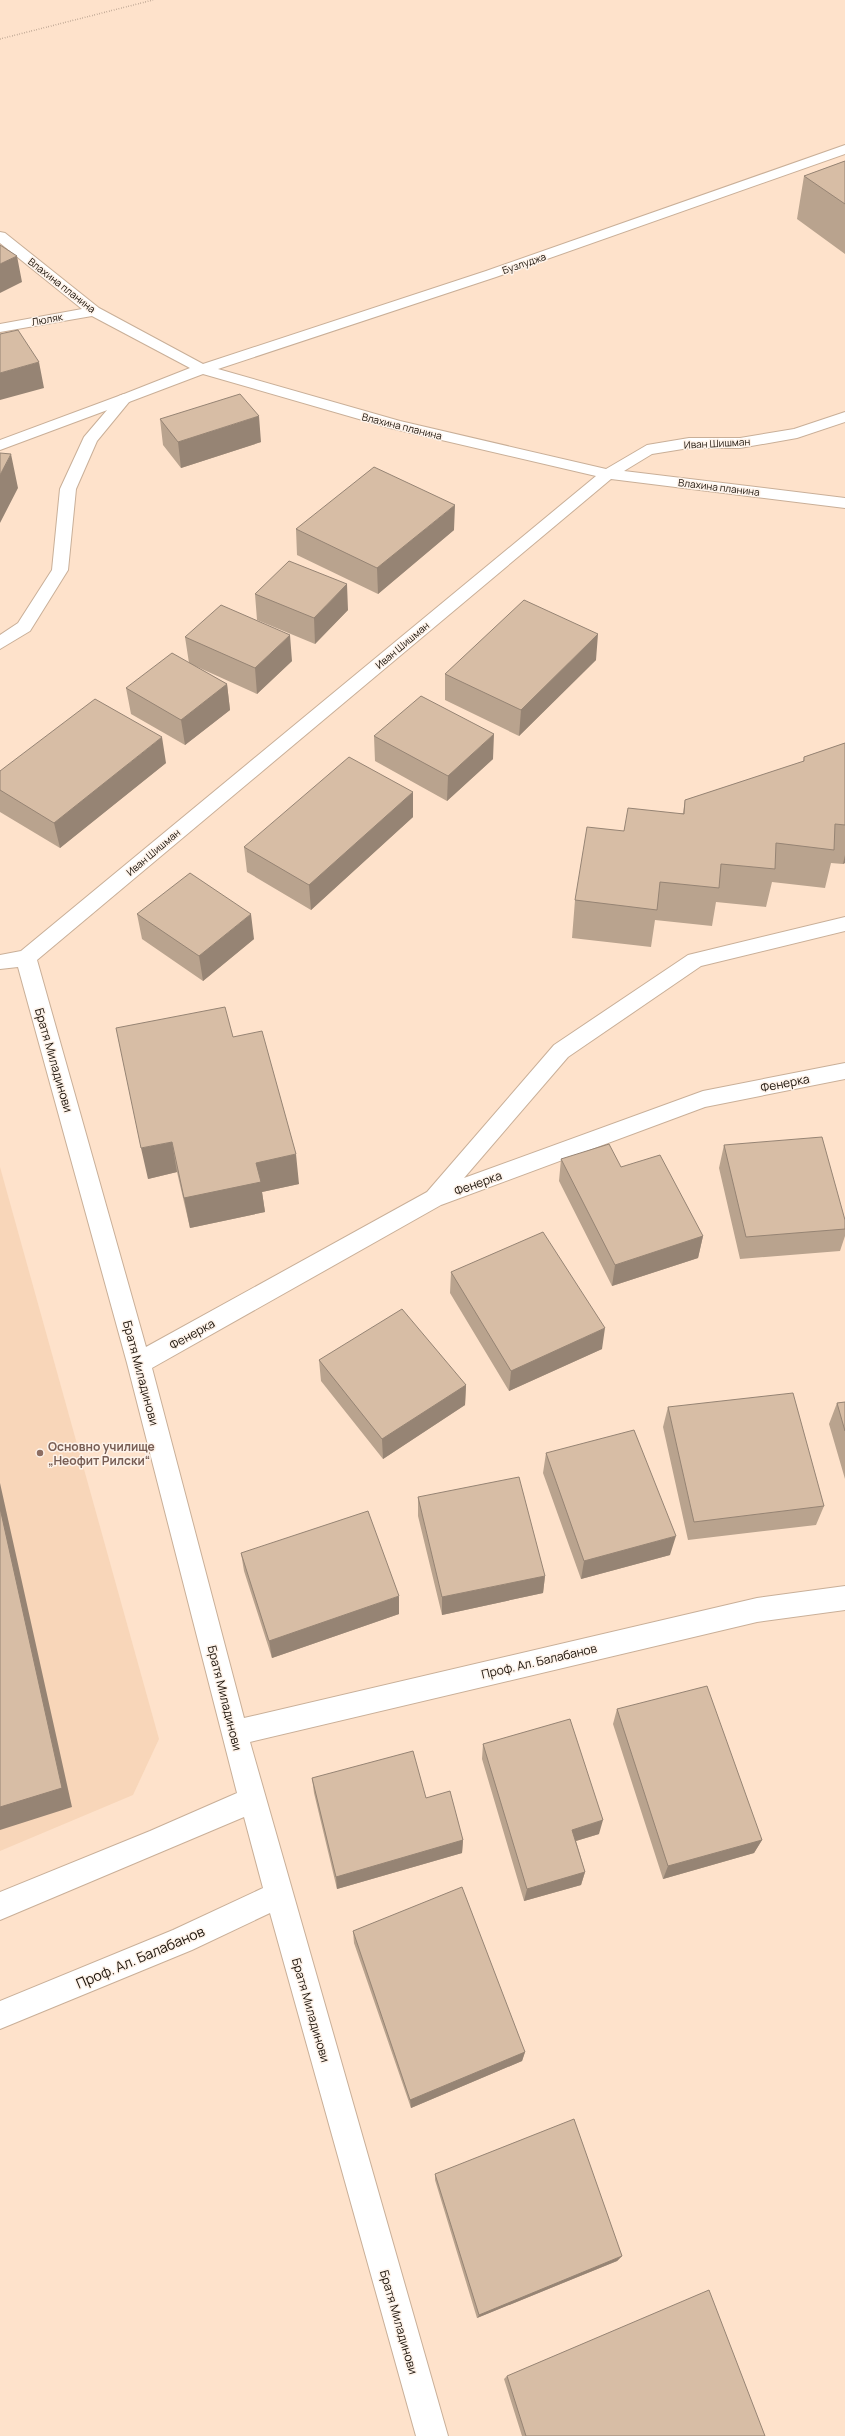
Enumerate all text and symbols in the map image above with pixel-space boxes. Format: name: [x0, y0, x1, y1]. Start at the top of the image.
street label: Бузлуджа: [500, 249, 548, 277]
street label: Влахина планина: [25, 254, 99, 316]
street label: Люляк: [30, 309, 65, 329]
street label: Влахина планина: [361, 409, 443, 443]
street label: Иван Шишман: [683, 434, 751, 452]
street label: Влахина планина: [677, 475, 761, 499]
street label: Иван Шишман: [372, 618, 432, 672]
street label: Иван Шишман: [123, 825, 183, 879]
street label: Братя Миладинови: [31, 1006, 77, 1114]
street label: Фенерка: [759, 1070, 811, 1096]
street label: Фенерка: [452, 1167, 504, 1199]
street label: Фенерка: [166, 1315, 218, 1353]
street label: Братя Миладинови: [119, 1319, 163, 1427]
place label: Основно училище „Неофит Рилски“: [48, 1438, 155, 1469]
marker: Основно училище „Неофит Рилски“: [35, 1448, 45, 1458]
street label: Проф. Ал. Балабанов: [480, 1639, 599, 1683]
street label: Братя Миладинови: [204, 1644, 246, 1752]
street label: Проф. Ал. Балабанов: [73, 1921, 208, 1993]
street label: Братя Миладинови: [288, 1956, 334, 2064]
street label: Братя Миладинови: [376, 2268, 422, 2376]

